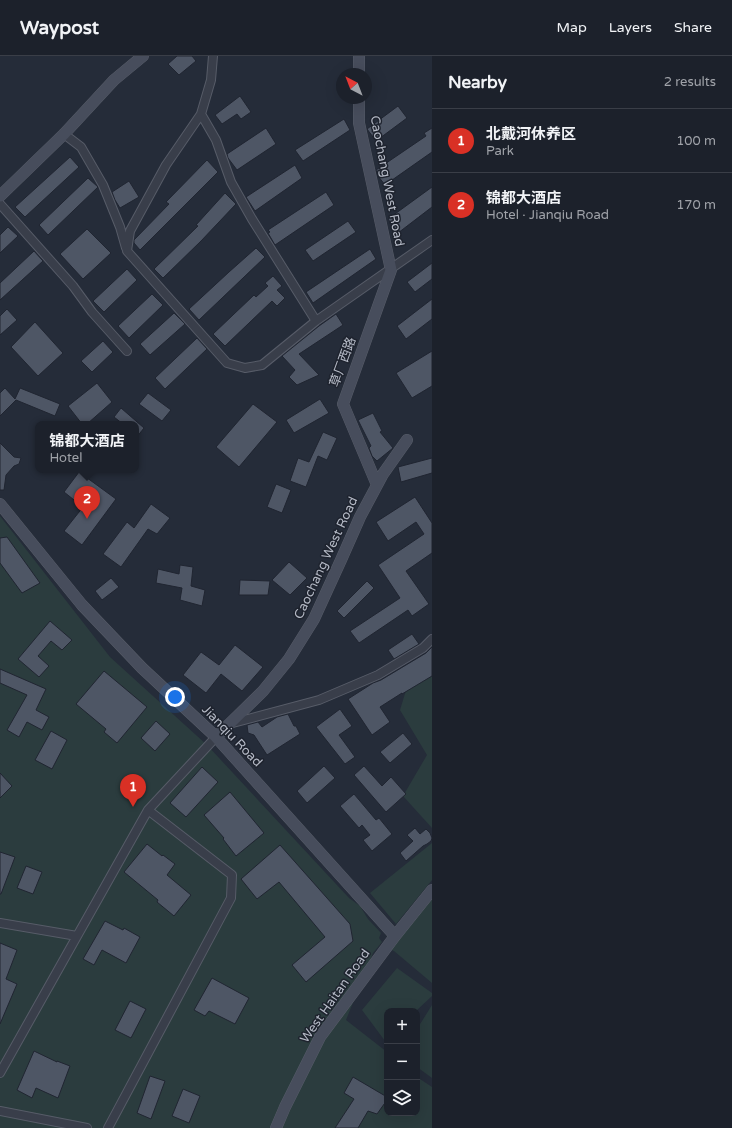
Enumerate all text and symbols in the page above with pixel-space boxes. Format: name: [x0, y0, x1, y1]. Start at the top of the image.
text: Waypost: [20, 17, 99, 39]
text: Map: [557, 19, 587, 36]
text: Layers: [609, 19, 652, 36]
text: Share: [674, 19, 712, 36]
north arrow: [336, 68, 372, 104]
text: Nearby: [448, 72, 507, 93]
text: 2 results: [664, 74, 716, 90]
street label: Caochang West Road: [366, 114, 408, 248]
text: 北戴河休养区: [486, 125, 576, 143]
text: 1: [457, 133, 465, 149]
text: 100 m: [676, 133, 716, 149]
text: Park: [486, 143, 514, 159]
text: 锦都大酒店: [486, 189, 561, 207]
text: 2: [457, 197, 465, 213]
text: 170 m: [676, 197, 716, 213]
text: Hotel · Jianqiu Road: [486, 207, 609, 223]
street label: 草厂西路: [327, 335, 359, 389]
popup: [35, 421, 139, 473]
text: 锦都大酒店: [49, 432, 125, 450]
text: Hotel: [49, 450, 82, 466]
pin: 2: [74, 486, 100, 519]
street label: Caochang West Road: [291, 494, 361, 622]
your location: [165, 687, 185, 707]
street label: Jianqiu Road: [198, 702, 266, 770]
pin: 1: [120, 774, 146, 807]
street label: West Haitan Road: [297, 946, 373, 1046]
map controls: [384, 1008, 420, 1116]
button: +: [384, 1008, 420, 1044]
button: −: [384, 1044, 420, 1080]
button: layers: [384, 1080, 420, 1116]

